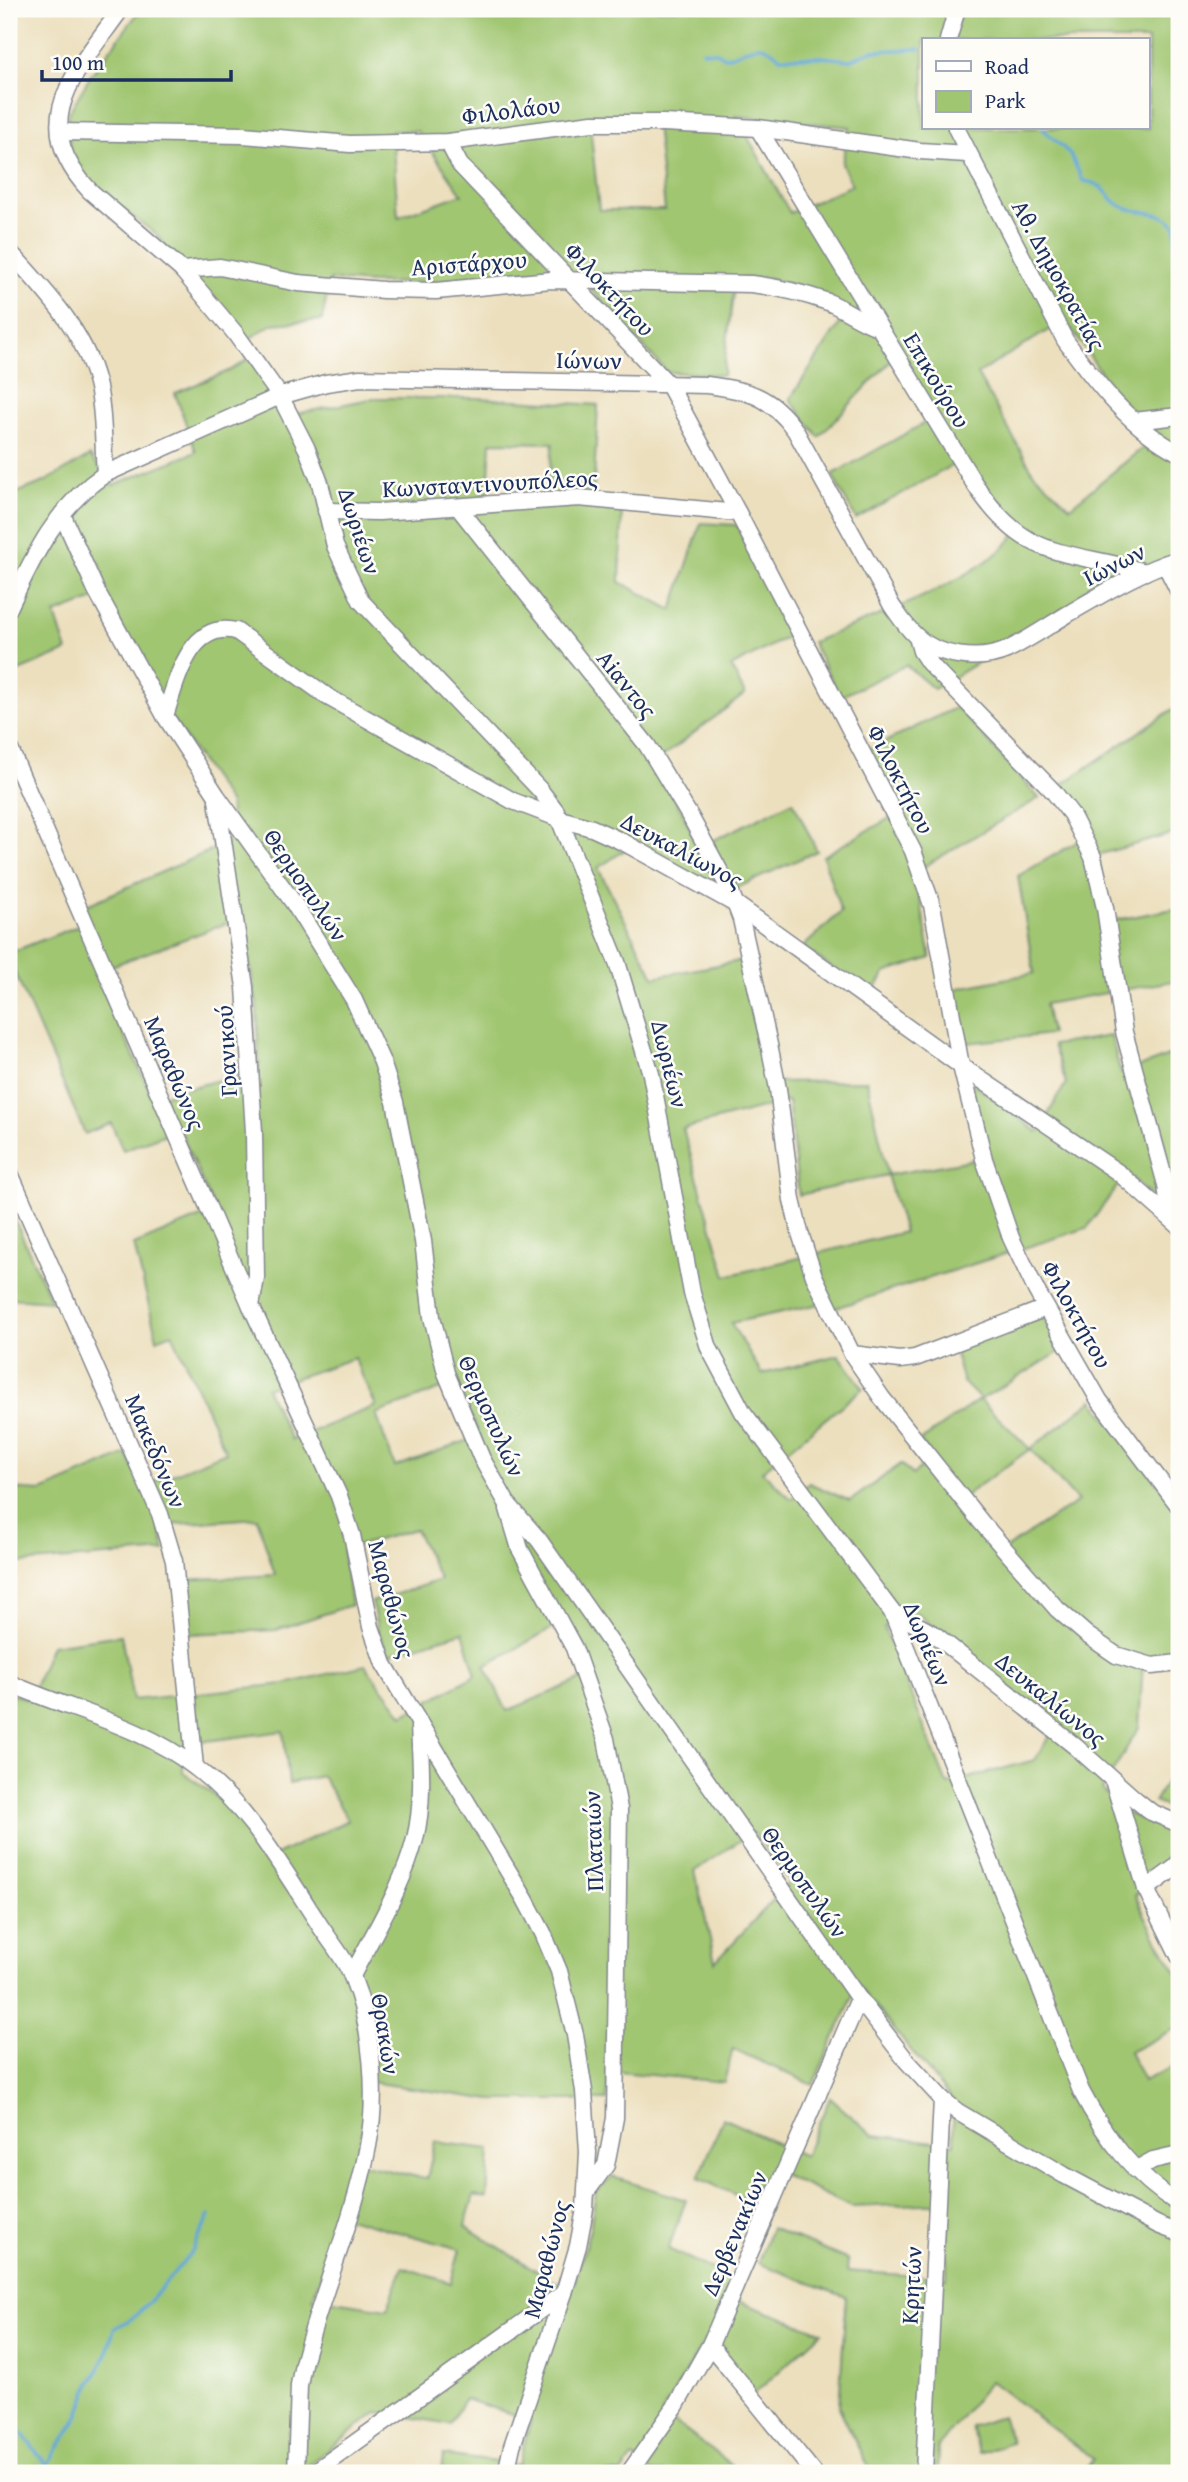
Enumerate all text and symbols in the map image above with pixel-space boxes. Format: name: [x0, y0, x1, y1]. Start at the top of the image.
scale bar: [42, 38, 231, 82]
legend: [922, 38, 1150, 130]
text: 100 m: [52, 47, 104, 78]
text: Road: [985, 51, 1030, 82]
text: Park: [985, 85, 1026, 116]
street label: Φιλολάου: [460, 87, 562, 133]
street label: Αθ. Δημοκρατίας: [1003, 193, 1115, 357]
street label: Φιλοκτήτου: [557, 234, 663, 344]
street label: Αριστάρχου: [410, 241, 528, 285]
street label: Επικούρου: [895, 326, 979, 434]
street label: Ιώνων: [556, 342, 622, 378]
street label: Κωνσταντινουπόλεος: [381, 460, 599, 506]
street label: Δωριέων: [330, 483, 390, 579]
street label: Ιώνων: [1077, 533, 1151, 595]
street label: Aiαντος: [588, 642, 666, 726]
street label: Φιλοκτήτου: [858, 718, 944, 840]
street label: Δευκαλίωνος: [615, 803, 749, 897]
street label: Θερμοπυλών: [255, 821, 357, 949]
street label: Γρανικού: [206, 1004, 246, 1098]
street label: Μαραθώνος: [135, 1010, 215, 1136]
street label: Δωριέων: [642, 1016, 698, 1112]
street label: Φιλοκτήτου: [1033, 1254, 1121, 1374]
street label: Θερμοπυλών: [450, 1350, 534, 1482]
street label: Μακεδόνων: [116, 1388, 196, 1514]
street label: Μαραθώνος: [359, 1536, 425, 1662]
street label: Δωριέων: [894, 1596, 962, 1692]
street label: Δευκαλίωνος: [988, 1643, 1114, 1755]
street label: Πλαταιών: [574, 1790, 612, 1892]
street label: Θερμοπυλών: [753, 1819, 857, 1945]
street label: Θρακών: [362, 1991, 410, 2077]
street label: Δερβενακίων: [692, 2165, 776, 2301]
street label: Μαραθώνος: [513, 2196, 579, 2322]
street label: Κρητών: [891, 2245, 931, 2325]

